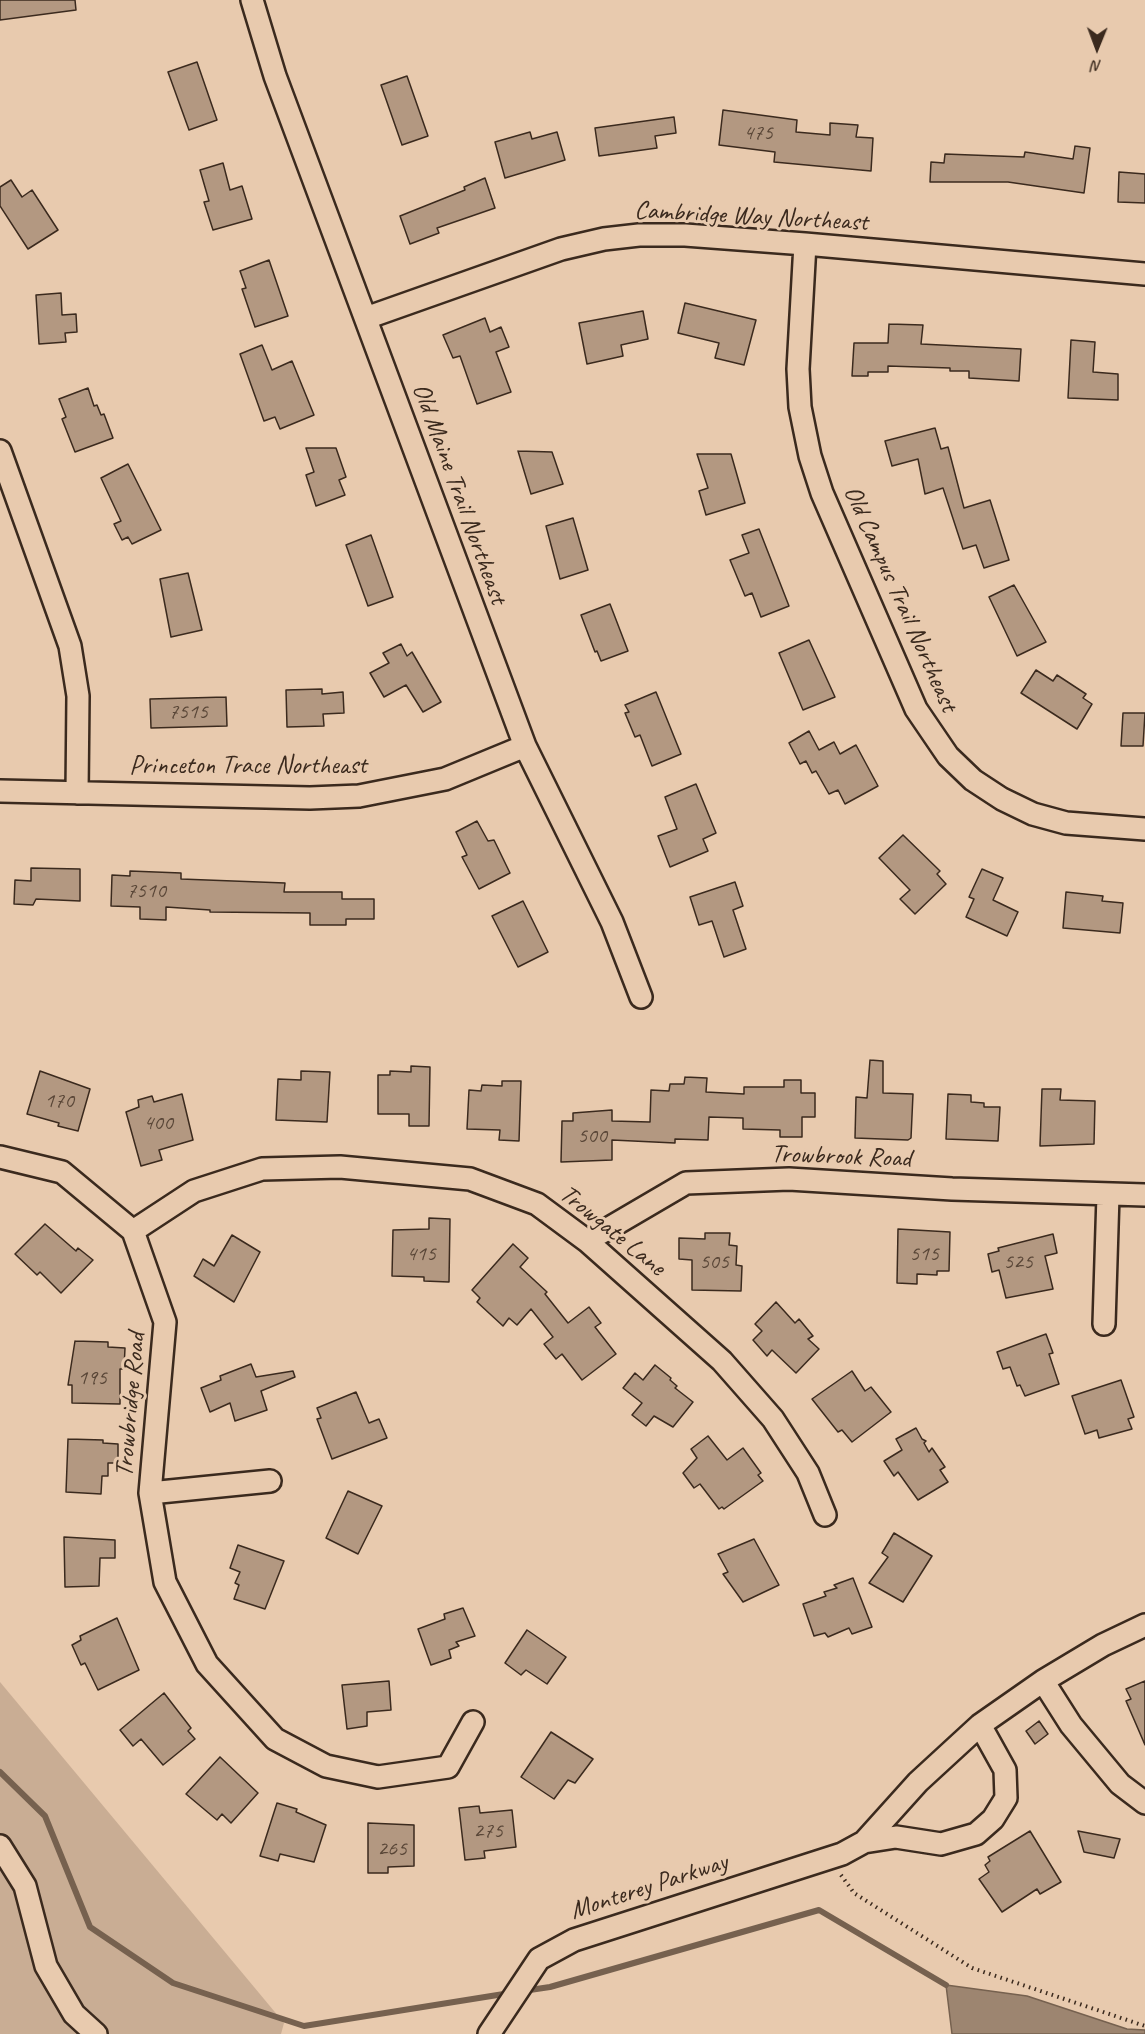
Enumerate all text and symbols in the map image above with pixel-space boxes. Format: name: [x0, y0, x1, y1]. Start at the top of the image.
north arrow: [1067, 18, 1127, 78]
text: N: [1092, 56, 1102, 76]
house number: 475: [743, 120, 773, 146]
street label: Cambridge Way Northeast: [633, 195, 869, 239]
street label: Old Maine Trail Northeast: [405, 379, 513, 609]
street label: Old Campus Trail Northeast: [836, 481, 964, 717]
house number: 7515: [168, 699, 208, 725]
street label: Princeton Trace Northeast: [129, 750, 367, 782]
house number: 7510: [126, 878, 166, 904]
house number: 170: [44, 1088, 74, 1114]
house number: 400: [143, 1110, 173, 1136]
house number: 500: [577, 1123, 607, 1149]
street label: Trowbrook Road: [770, 1139, 912, 1175]
street label: Trowgate Lane: [553, 1179, 671, 1283]
house number: 415: [406, 1241, 436, 1267]
house number: 515: [909, 1241, 939, 1267]
house number: 505: [699, 1249, 729, 1275]
house number: 525: [1003, 1249, 1033, 1275]
street label: Trowbridge Road: [109, 1331, 153, 1479]
house number: 195: [77, 1365, 107, 1391]
house number: 275: [473, 1818, 503, 1844]
house number: 265: [377, 1836, 407, 1862]
street label: Monterey Parkway: [566, 1847, 732, 1927]

